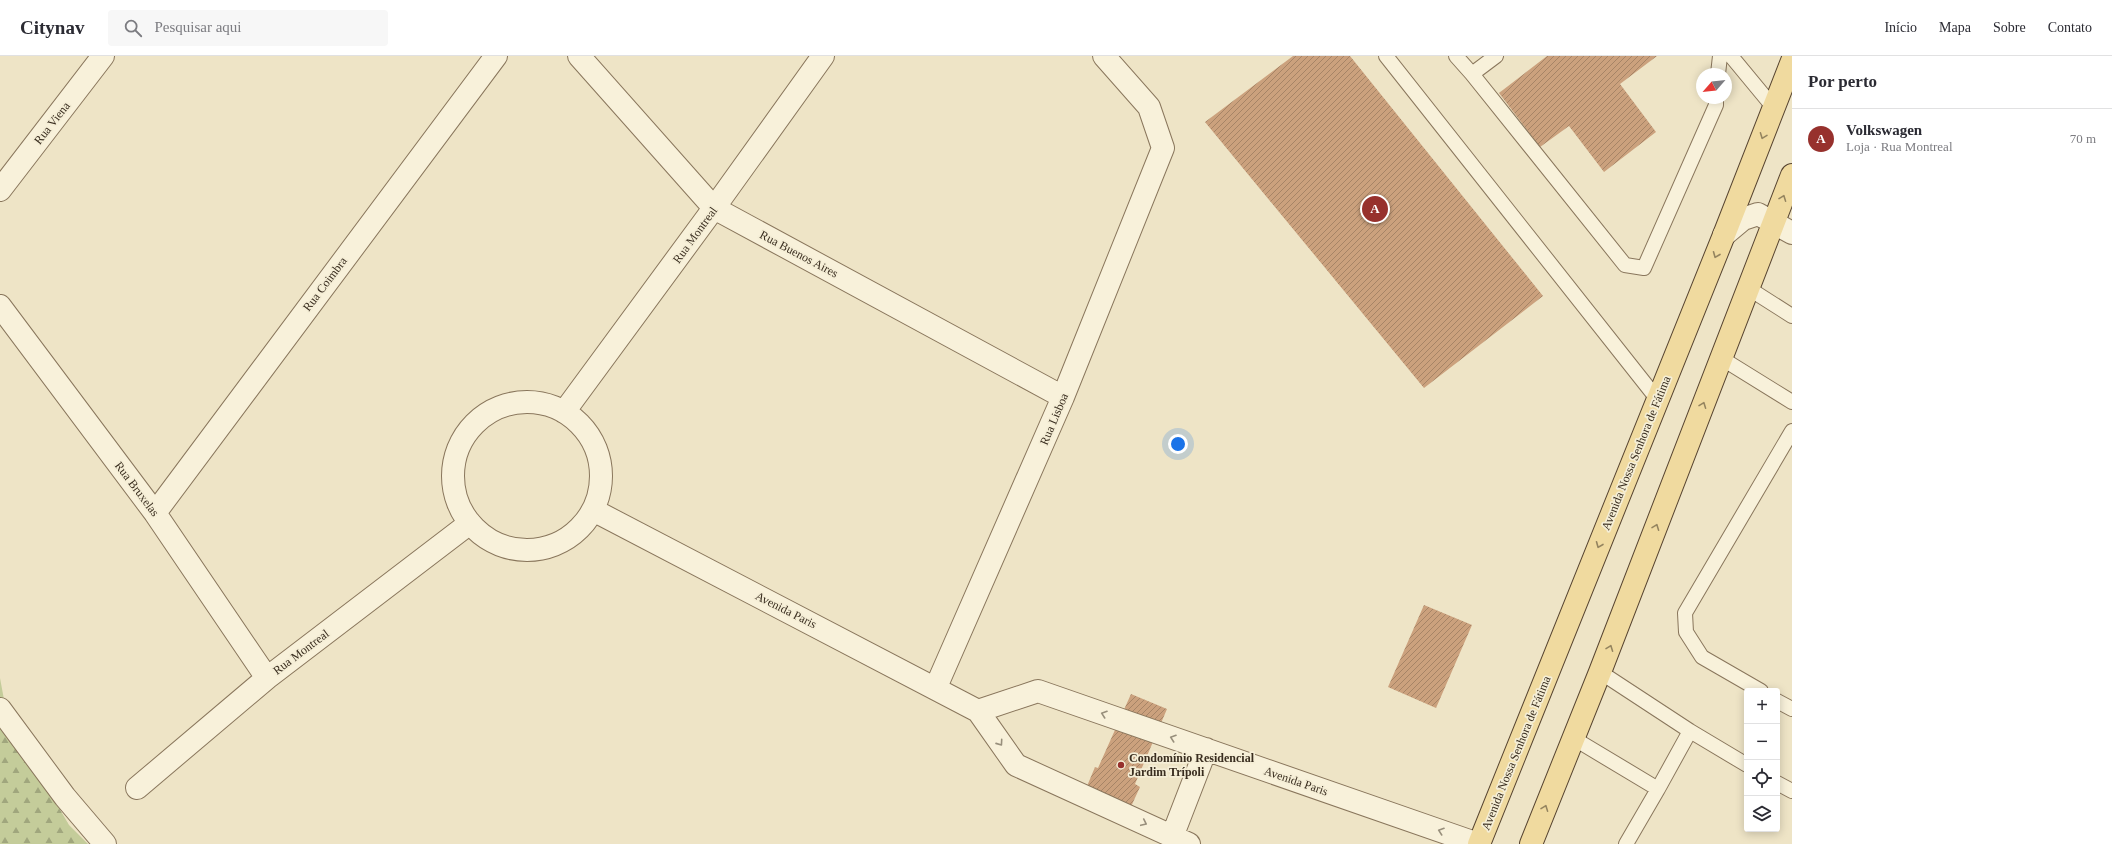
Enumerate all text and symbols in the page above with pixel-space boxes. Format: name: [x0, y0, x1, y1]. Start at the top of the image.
search box: [108, 10, 388, 46]
text: Citynav: [20, 17, 84, 38]
icon: search: [122, 17, 144, 39]
text: Pesquisar aqui: [154, 19, 241, 35]
text: Início: [1884, 20, 1917, 35]
text: Mapa: [1939, 20, 1971, 35]
text: Sobre: [1993, 20, 2026, 35]
text: Contato: [2048, 20, 2092, 35]
north arrow: [1696, 68, 1732, 104]
text: Por perto: [1808, 72, 1877, 91]
street label: Rua Viena: [31, 98, 73, 147]
text: Volkswagen: [1846, 122, 1922, 138]
text: A: [1816, 131, 1826, 146]
text: 70 m: [2070, 131, 2096, 146]
one-way arrow: [1759, 133, 1767, 140]
text: Loja · Rua Montreal: [1846, 139, 1953, 154]
pin: A: [1362, 194, 1388, 224]
one-way arrow: [1778, 195, 1786, 202]
street label: Rua Montreal: [670, 204, 721, 266]
street label: Rua Buenos Aires: [757, 227, 841, 281]
one-way arrow: [1713, 251, 1721, 259]
street label: Rua Coimbra: [300, 254, 350, 314]
street label: Avenida Nossa Senhora de Fátima: [1599, 373, 1674, 532]
street label: Rua Lisboa: [1037, 390, 1071, 447]
one-way arrow: [1698, 402, 1706, 409]
your location: [1168, 434, 1188, 454]
street label: Rua Bruxelas: [112, 459, 162, 519]
one-way arrow: [1652, 523, 1660, 530]
one-way arrow: [1596, 541, 1604, 548]
street label: Avenida Paris: [753, 589, 819, 632]
street label: Rua Montreal: [270, 626, 332, 678]
one-way arrow: [1605, 645, 1613, 652]
street label: Avenida Nossa Senhora de Fátima: [1479, 673, 1554, 832]
map controls: [1744, 688, 1780, 832]
button: +: [1744, 688, 1780, 724]
one-way arrow: [1101, 710, 1108, 718]
button: −: [1744, 724, 1780, 760]
one-way arrow: [1170, 734, 1177, 742]
one-way arrow: [995, 738, 1002, 745]
place label: Condomínio Residencial Jardim Trípoli: [1129, 751, 1255, 779]
marker: Condomínio Residencial Jardim Trípoli: [1116, 760, 1126, 770]
button: locate: [1744, 760, 1780, 796]
street label: Avenida Paris: [1262, 764, 1330, 799]
button: layers: [1744, 796, 1780, 832]
one-way arrow: [1541, 804, 1549, 811]
one-way arrow: [1139, 818, 1147, 826]
one-way arrow: [1438, 827, 1445, 836]

